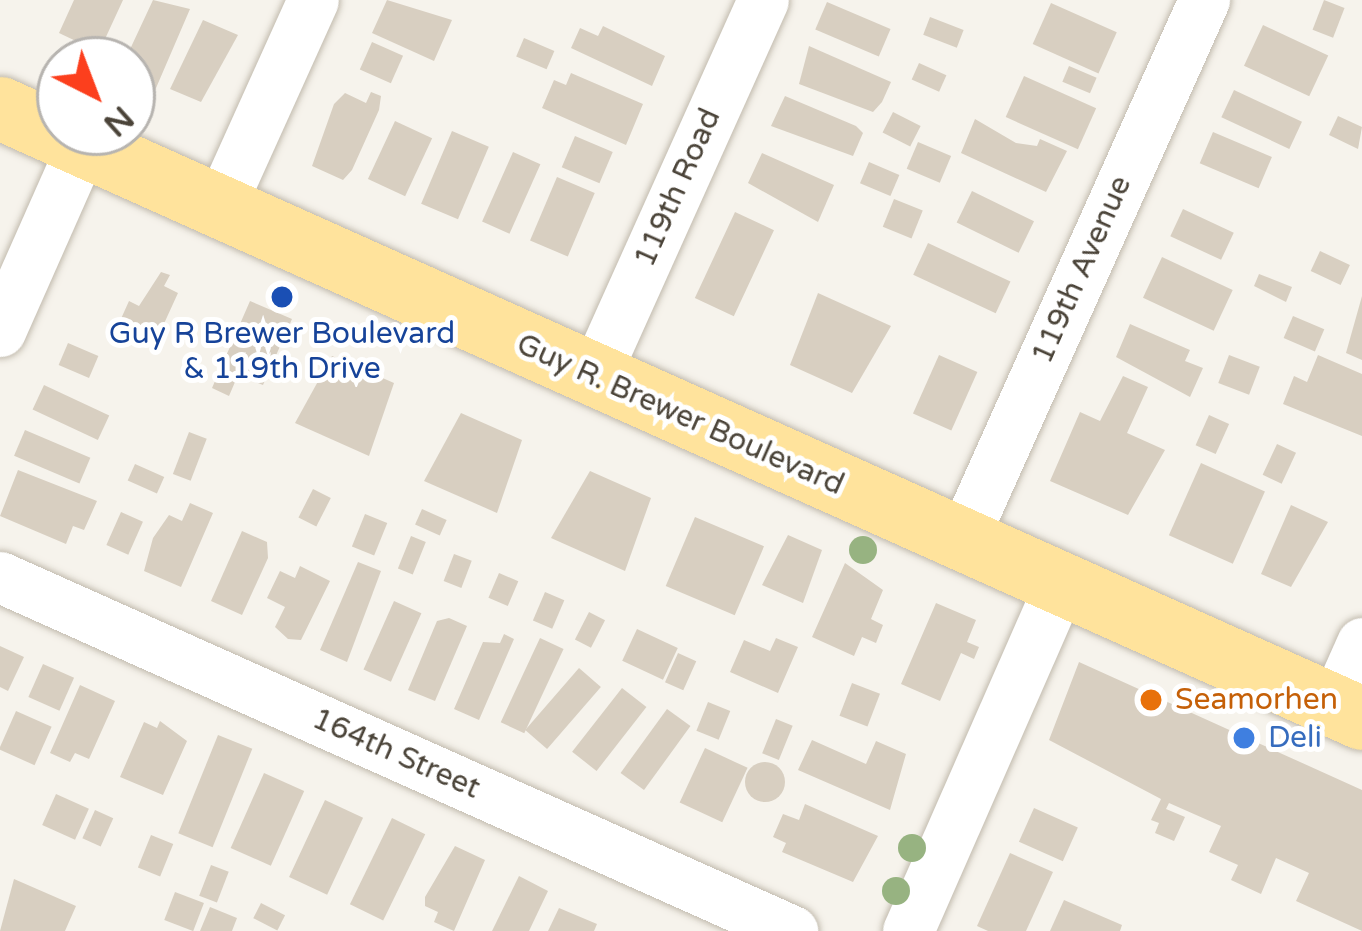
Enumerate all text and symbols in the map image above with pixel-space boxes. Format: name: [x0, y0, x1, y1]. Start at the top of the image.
north arrow: [36, 36, 156, 156]
text: N: [96, 98, 141, 144]
street label: 119th Road: [627, 103, 729, 273]
street label: 119th Avenue: [1025, 171, 1139, 369]
marker: Guy R Brewer Boulevard & 119th Drive: [269, 284, 295, 310]
place label: Guy R Brewer Boulevard & 119th Drive: [109, 316, 455, 386]
street label: Guy R. Brewer Boulevard: [511, 327, 849, 503]
place label: Seamorhen: [1175, 682, 1338, 718]
marker: Seamorhen: [1138, 687, 1164, 713]
street label: 164th Street: [307, 701, 485, 807]
place label: Deli: [1268, 720, 1322, 756]
marker: Deli: [1231, 725, 1257, 751]

